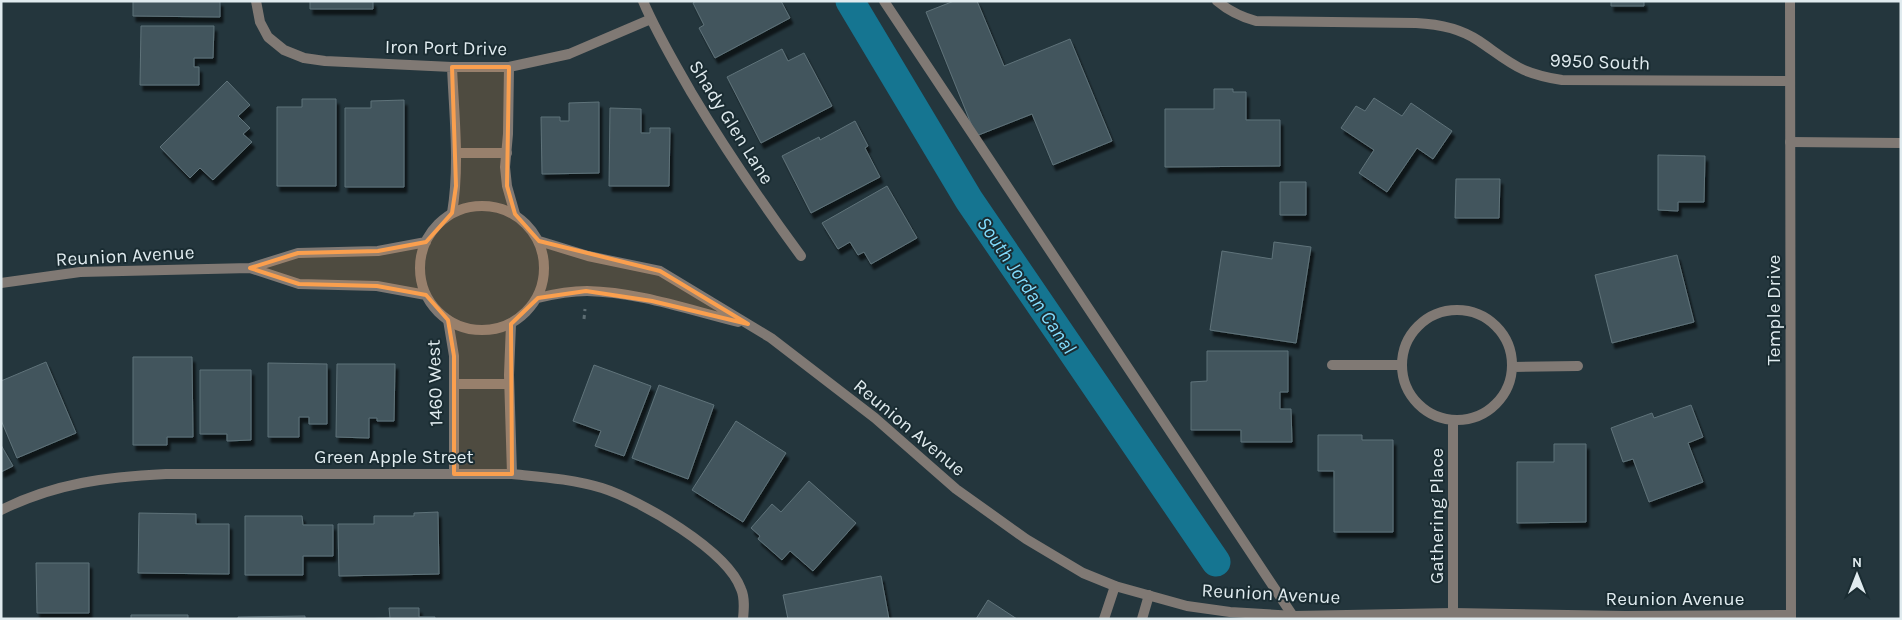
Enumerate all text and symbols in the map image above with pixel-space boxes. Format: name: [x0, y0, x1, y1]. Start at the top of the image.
street label: Iron Port Drive: [385, 36, 507, 60]
street label: 9950 South: [1549, 49, 1651, 75]
street label: Shady Glen Lane: [684, 57, 778, 189]
water label: South Jordan Canal: [972, 212, 1081, 358]
street label: Reunion Avenue: [55, 241, 195, 271]
street label: Temple Drive: [1763, 255, 1785, 365]
street label: 1460 West: [422, 339, 448, 427]
street label: Reunion Avenue: [849, 375, 970, 481]
street label: Green Apple Street: [314, 446, 474, 468]
street label: Gathering Place: [1426, 448, 1448, 584]
north arrow: [1832, 550, 1882, 600]
text: N: [1852, 554, 1862, 571]
street label: Reunion Avenue: [1201, 579, 1341, 609]
street label: Reunion Avenue: [1606, 588, 1744, 610]

